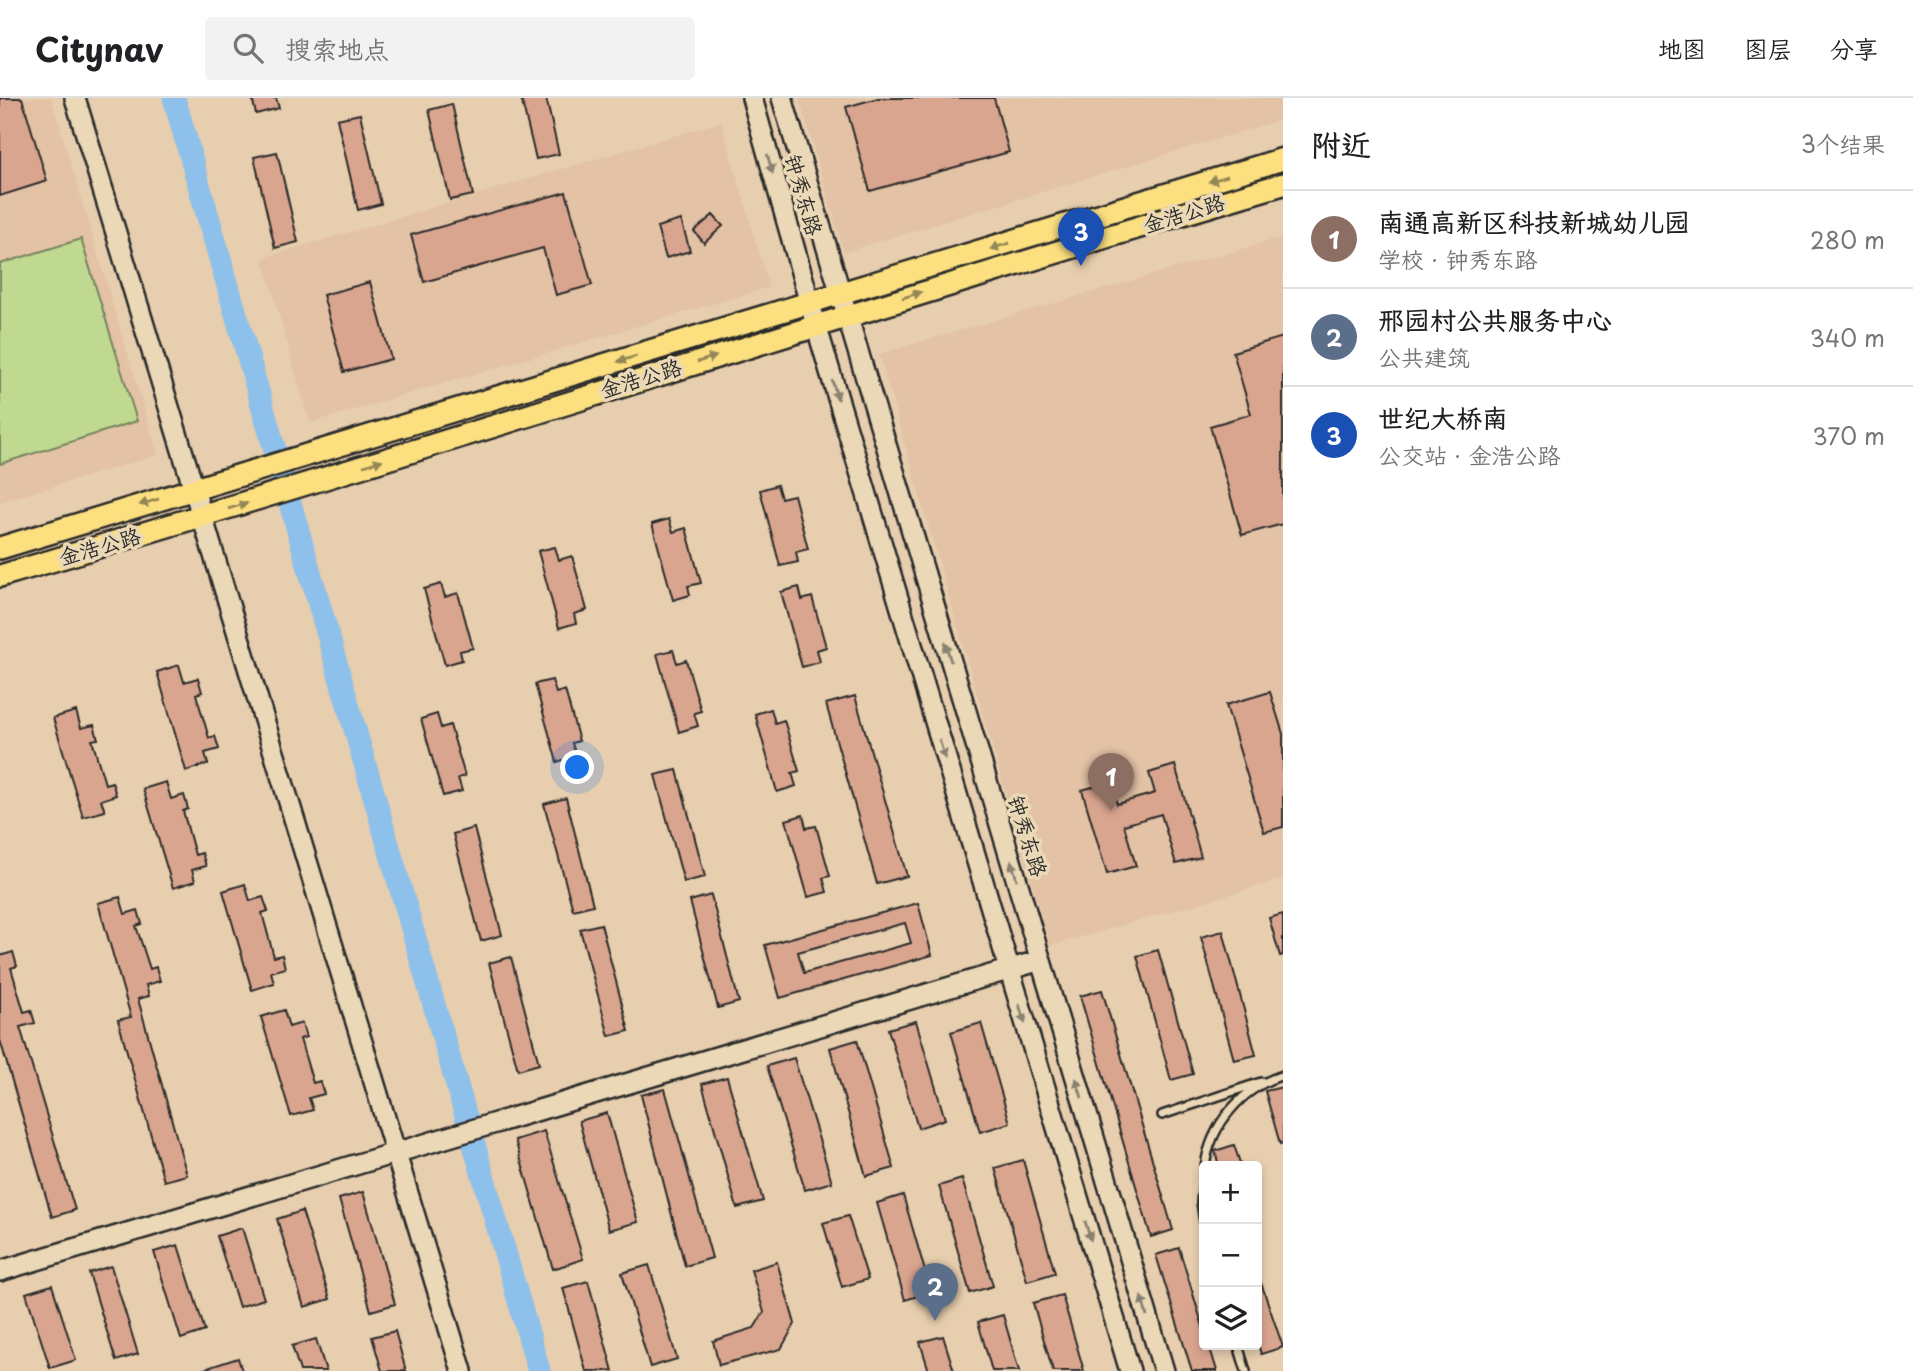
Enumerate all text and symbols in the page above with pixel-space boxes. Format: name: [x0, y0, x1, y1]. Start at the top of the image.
search box: [205, 17, 695, 80]
text: Citynav: [35, 23, 163, 73]
icon: search: [229, 29, 267, 67]
text: 搜索地点: [285, 29, 389, 68]
text: 地图: [1658, 30, 1706, 66]
text: 图层: [1744, 30, 1792, 66]
text: 分享: [1830, 30, 1878, 66]
text: 附近: [1311, 121, 1371, 166]
text: 3个结果: [1801, 126, 1885, 161]
street label: 钟秀东路: [778, 150, 832, 239]
one-way arrow: [765, 153, 776, 175]
one-way arrow: [1207, 174, 1228, 185]
street label: 金浩公路: [1139, 185, 1228, 240]
text: 南通高新区科技新城幼儿园: [1378, 202, 1690, 241]
pin: 3: [1058, 208, 1104, 266]
text: 1: [1329, 222, 1340, 257]
text: 280 m: [1810, 222, 1885, 257]
text: 学校 · 钟秀东路: [1378, 241, 1538, 276]
one-way arrow: [990, 242, 1011, 252]
one-way arrow: [902, 290, 923, 300]
text: 邢园村公共服务中心: [1378, 300, 1612, 339]
text: 2: [1326, 320, 1342, 355]
text: 340 m: [1810, 320, 1885, 355]
text: 公共建筑: [1378, 339, 1470, 374]
street label: 金浩公路: [596, 350, 685, 405]
one-way arrow: [697, 353, 718, 363]
one-way arrow: [616, 355, 637, 365]
one-way arrow: [831, 380, 841, 401]
text: 世纪大桥南: [1378, 398, 1508, 437]
text: 3: [1326, 418, 1342, 453]
text: 370 m: [1812, 418, 1885, 453]
text: 公交站 · 金浩公路: [1378, 437, 1561, 472]
one-way arrow: [363, 457, 384, 468]
one-way arrow: [138, 498, 159, 508]
one-way arrow: [227, 500, 249, 511]
street label: 金浩公路: [55, 518, 144, 572]
one-way arrow: [943, 641, 953, 662]
one-way arrow: [938, 739, 948, 760]
your location: [560, 750, 594, 784]
pin: 1: [1088, 753, 1134, 811]
street label: 钟秀东路: [1001, 791, 1056, 880]
one-way arrow: [1008, 859, 1018, 880]
one-way arrow: [1017, 1003, 1028, 1024]
one-way arrow: [1073, 1077, 1083, 1098]
map controls: [1199, 1161, 1262, 1350]
button: +: [1199, 1161, 1262, 1224]
one-way arrow: [1083, 1221, 1093, 1242]
button: −: [1199, 1224, 1262, 1287]
pin: 2: [912, 1263, 958, 1321]
button: layers: [1199, 1287, 1262, 1350]
one-way arrow: [1139, 1295, 1149, 1316]

